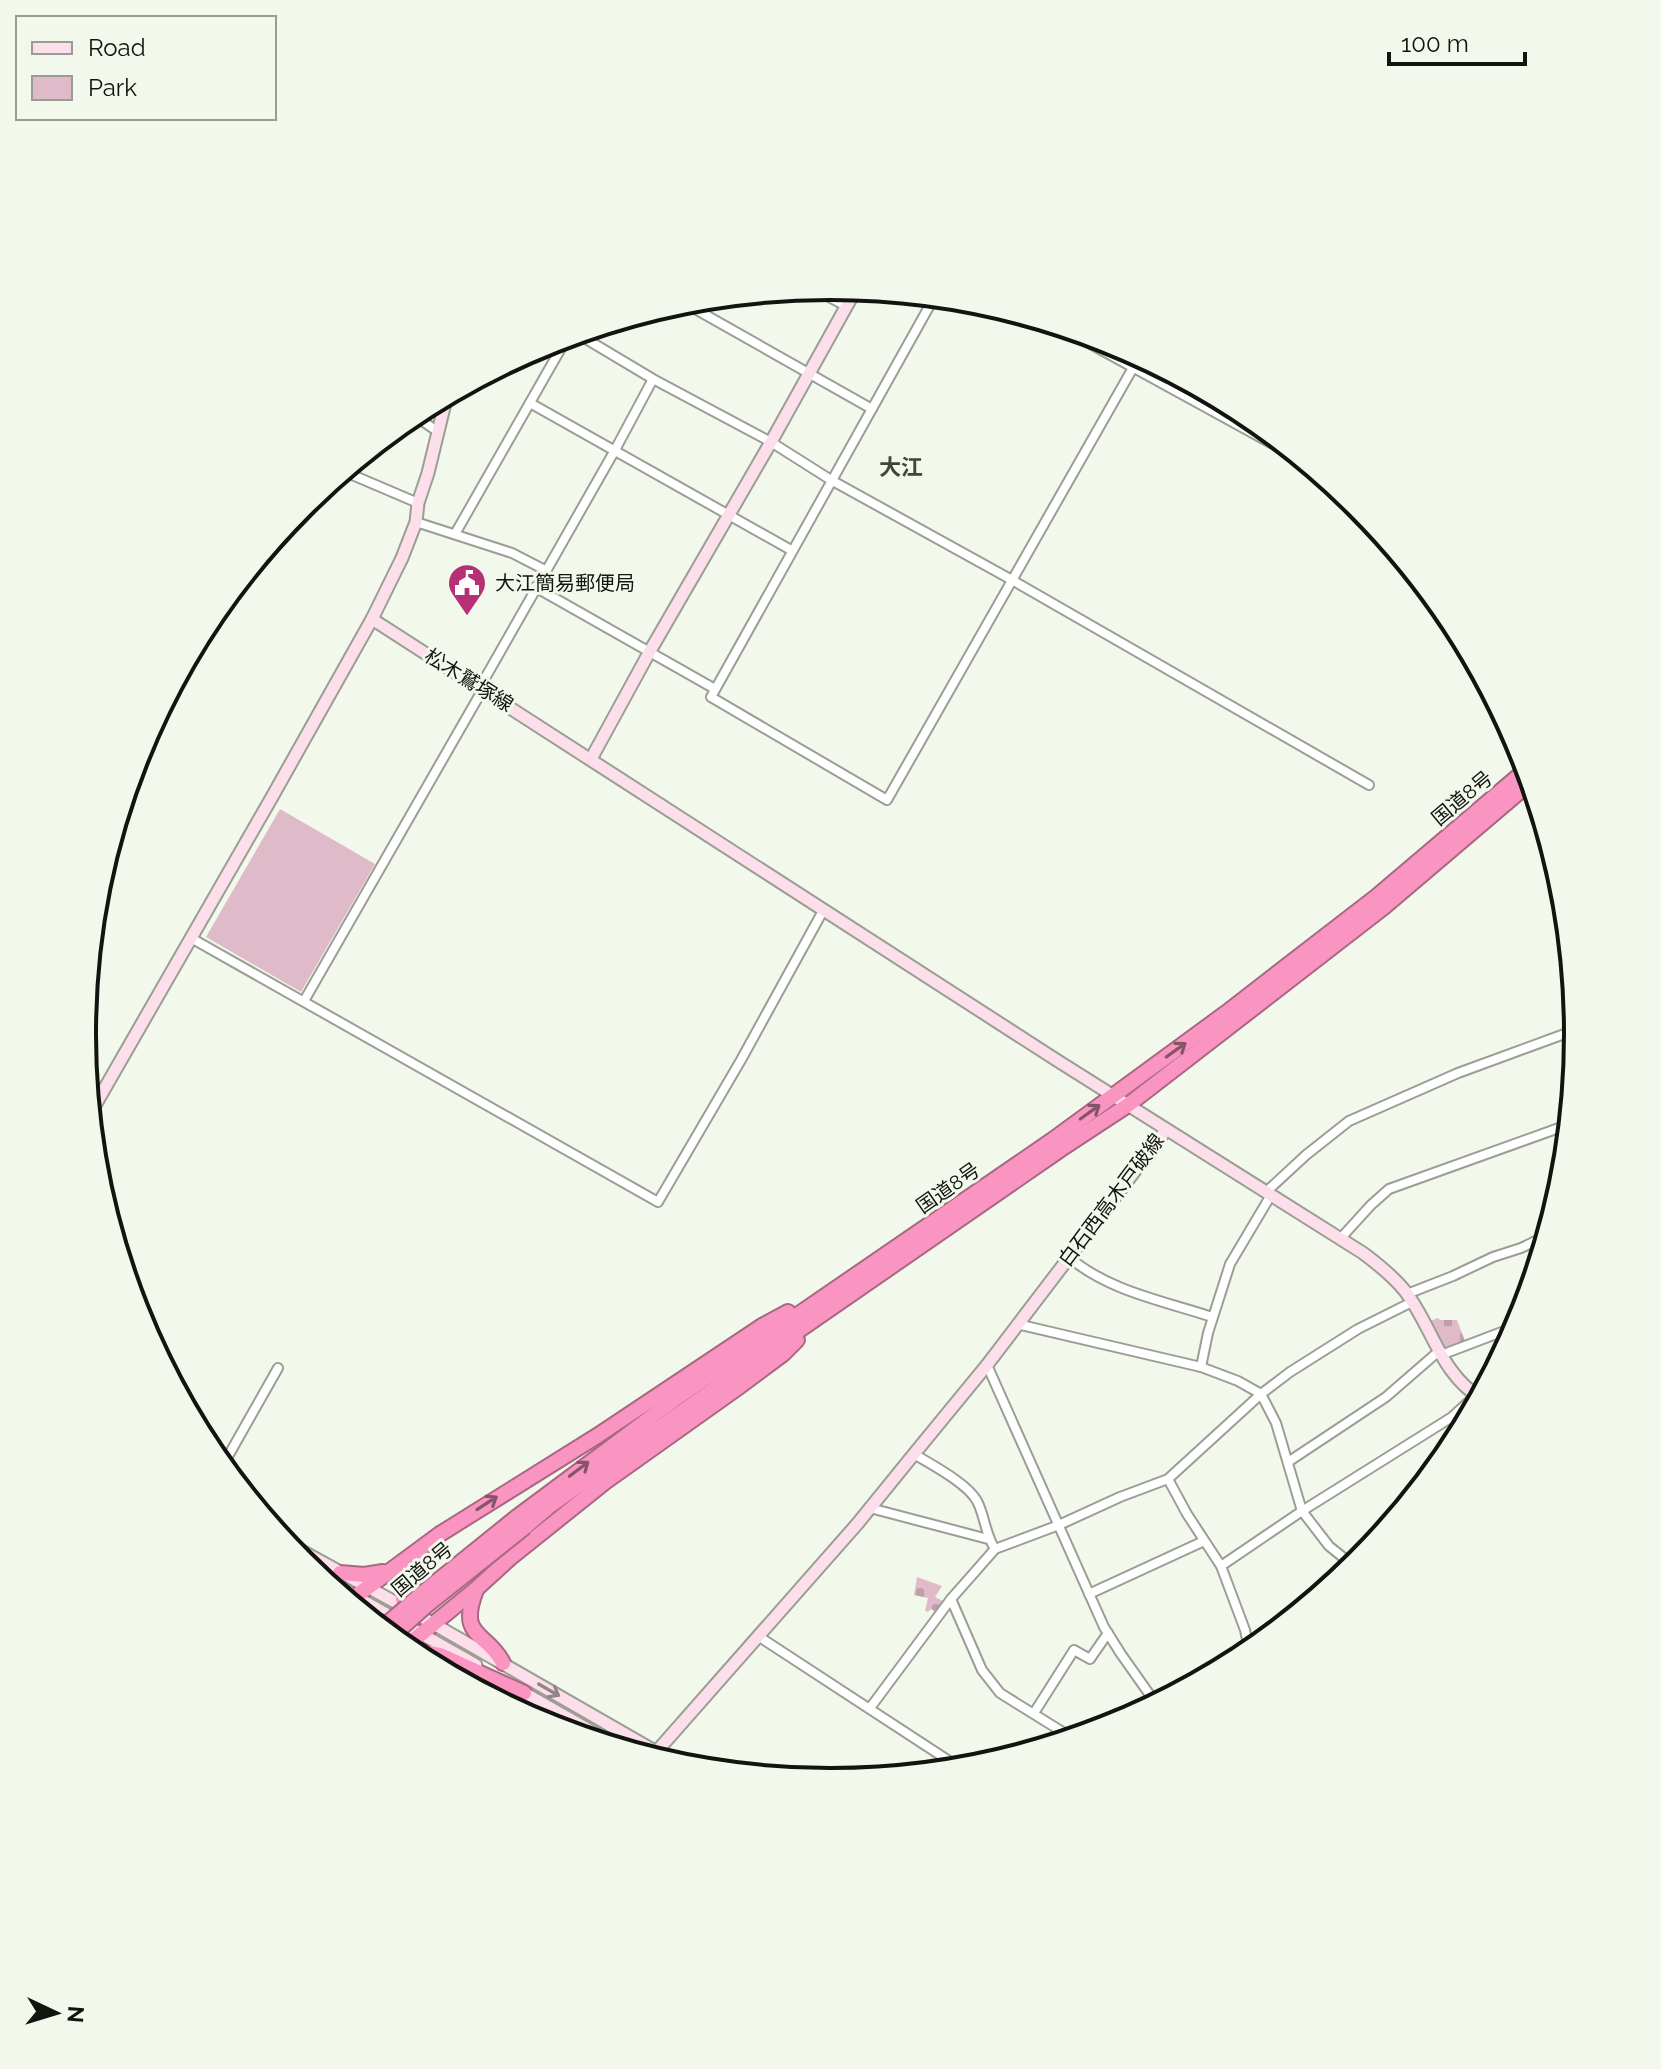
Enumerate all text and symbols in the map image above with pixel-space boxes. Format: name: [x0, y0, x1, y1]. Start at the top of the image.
legend: [16, 16, 276, 120]
scale bar: [1389, 16, 1525, 66]
text: 100 m: [1401, 29, 1469, 58]
text: Road: [88, 33, 146, 62]
text: Park: [88, 73, 137, 102]
district label: 大江: [879, 454, 923, 480]
public building icon: 大江簡易郵便局: [446, 562, 488, 617]
place label: 大江簡易郵便局: [495, 571, 635, 595]
street label: 松木鷲塚線: [420, 643, 518, 717]
street label: 国道8号: [1427, 766, 1497, 830]
one-way arrow: [1165, 1041, 1187, 1058]
one-way arrow: [1079, 1104, 1101, 1121]
street label: 白石西高木戸破線: [1053, 1129, 1169, 1271]
street label: 国道8号: [912, 1158, 984, 1218]
one-way arrow: [567, 1461, 589, 1478]
one-way arrow: [476, 1495, 498, 1512]
street label: 国道8号: [387, 1537, 457, 1601]
one-way arrow: [537, 1682, 560, 1698]
north arrow: [16, 1973, 96, 2053]
text: N: [62, 2005, 90, 2024]

